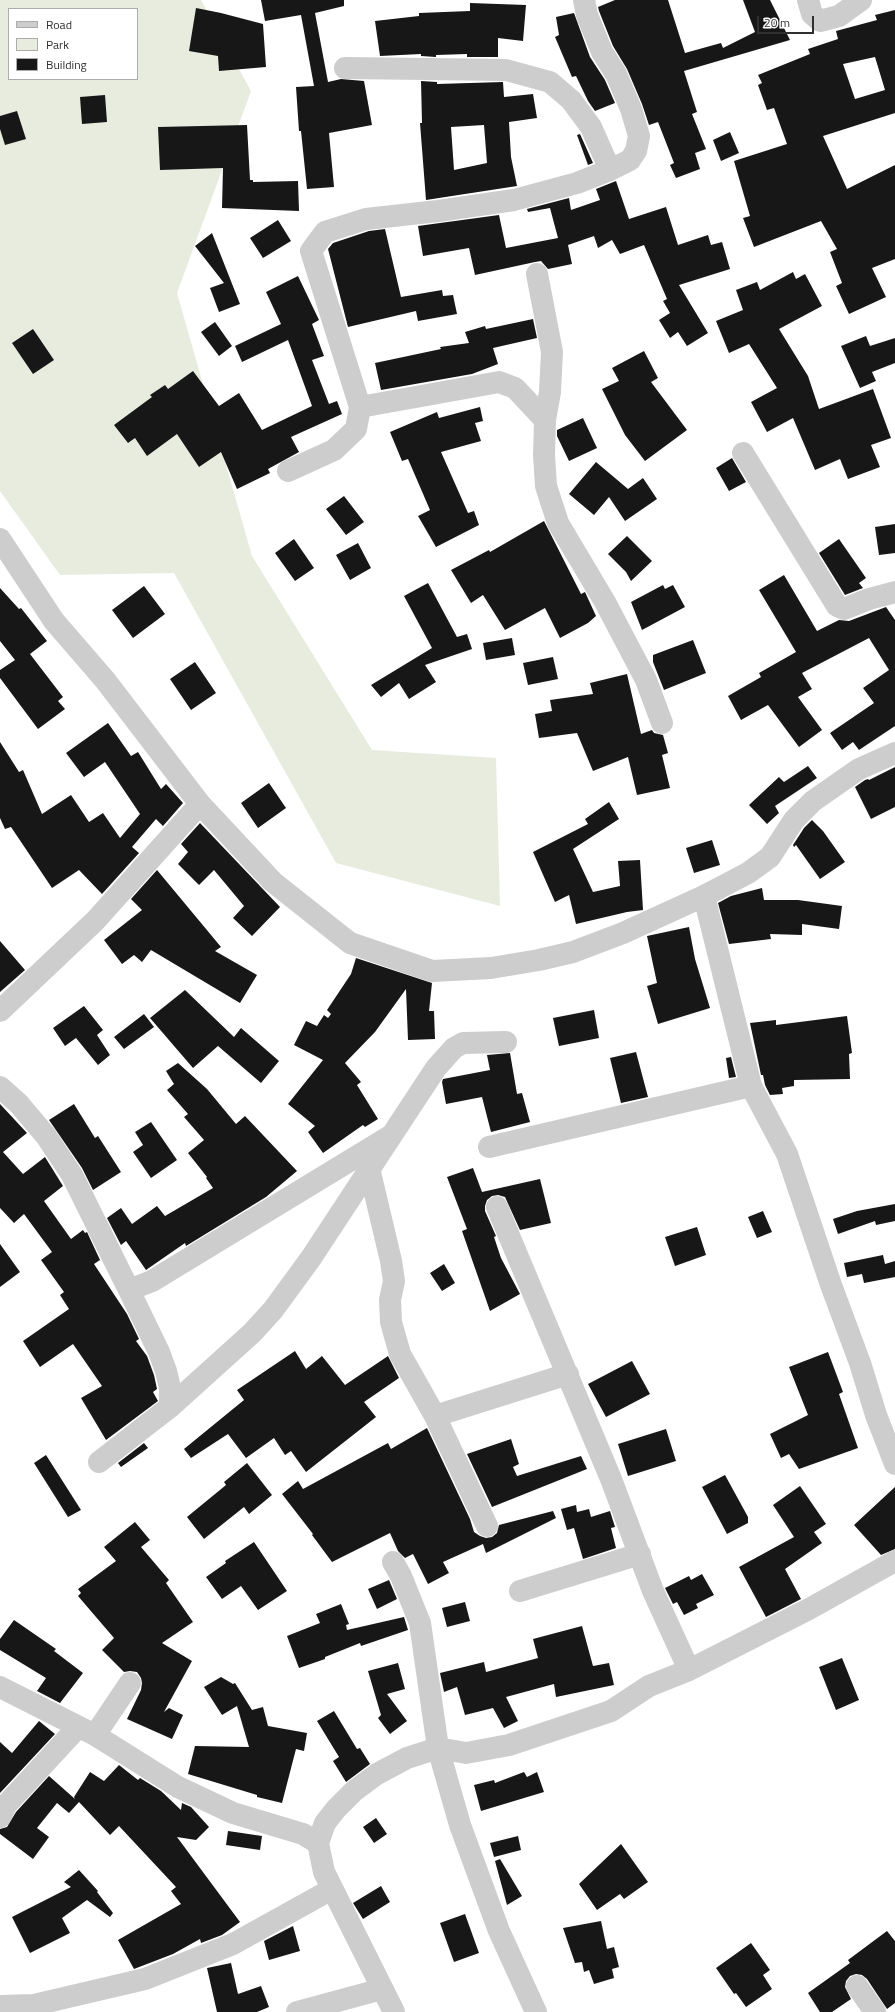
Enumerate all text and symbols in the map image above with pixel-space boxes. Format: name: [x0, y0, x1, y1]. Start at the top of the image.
legend: [8, 8, 138, 80]
scale bar: [759, 8, 816, 34]
text: 20 m: [764, 13, 790, 32]
text: Road: [46, 15, 72, 34]
text: Park: [46, 35, 69, 54]
text: Building: [46, 55, 87, 74]

